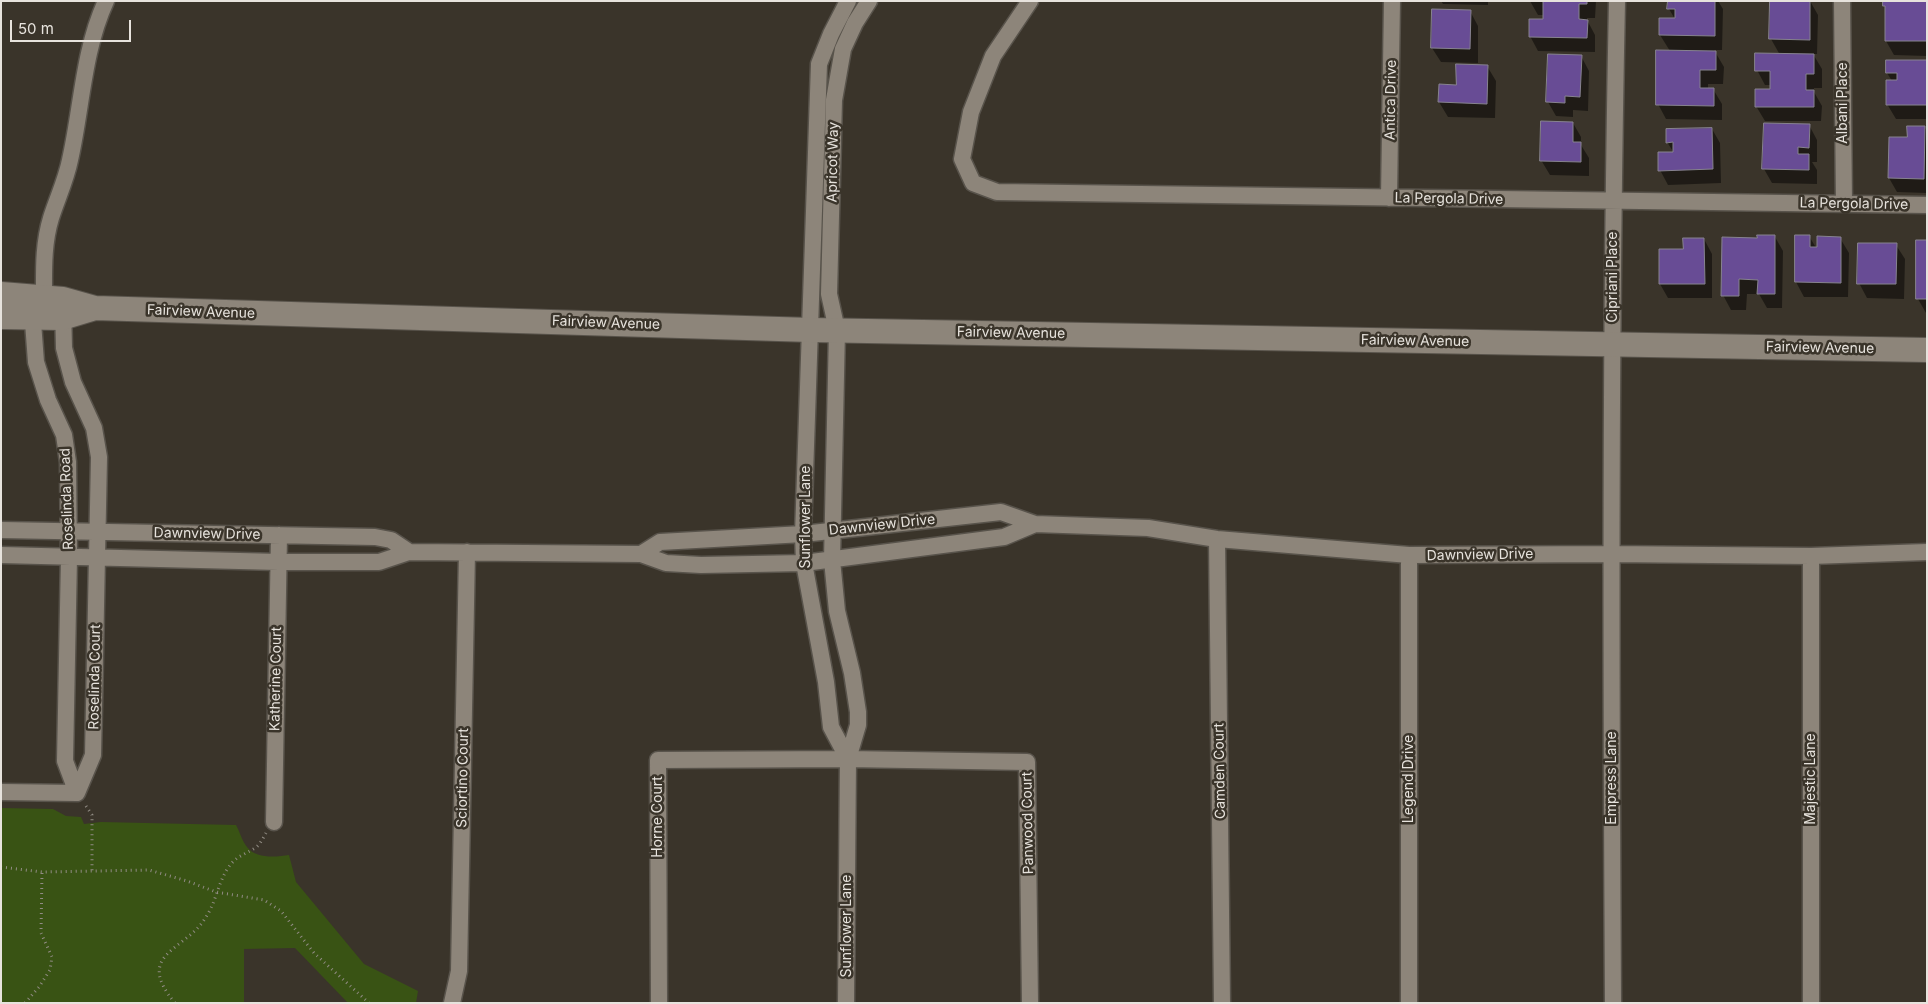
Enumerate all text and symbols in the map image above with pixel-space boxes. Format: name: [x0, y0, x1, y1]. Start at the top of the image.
scale bar: [12, 10, 134, 42]
text: 50 m: [18, 19, 54, 38]
street label: Antica Drive: [1382, 60, 1400, 140]
street label: Albani Place: [1835, 62, 1851, 144]
street label: Apricot Way: [824, 122, 842, 202]
street label: La Pergola Drive: [1395, 190, 1503, 208]
street label: La Pergola Drive: [1800, 195, 1908, 213]
street label: Cipriani Place: [1605, 232, 1621, 322]
street label: Fairview Avenue: [147, 302, 255, 322]
street label: Fairview Avenue: [552, 313, 660, 333]
street label: Fairview Avenue: [957, 324, 1065, 342]
street label: Fairview Avenue: [1361, 332, 1469, 350]
street label: Fairview Avenue: [1766, 339, 1874, 357]
street label: Roselinda Road: [57, 448, 77, 550]
street label: Sunflower Lane: [798, 465, 814, 569]
street label: Dawnview Drive: [828, 511, 936, 539]
street label: Dawnview Drive: [153, 525, 261, 543]
street label: Dawnview Drive: [1426, 546, 1534, 564]
street label: Roselinda Court: [86, 624, 104, 730]
street label: Katherine Court: [267, 627, 285, 731]
street label: Camden Court: [1211, 723, 1229, 819]
street label: Sciortino Court: [454, 728, 472, 828]
street label: Empress Lane: [1604, 731, 1620, 825]
street label: Majestic Lane: [1803, 733, 1819, 825]
street label: Legend Drive: [1401, 735, 1417, 823]
street label: Panwood Court: [1019, 772, 1037, 874]
street label: Horne Court: [650, 776, 666, 858]
street label: Sunflower Lane: [839, 874, 855, 978]

